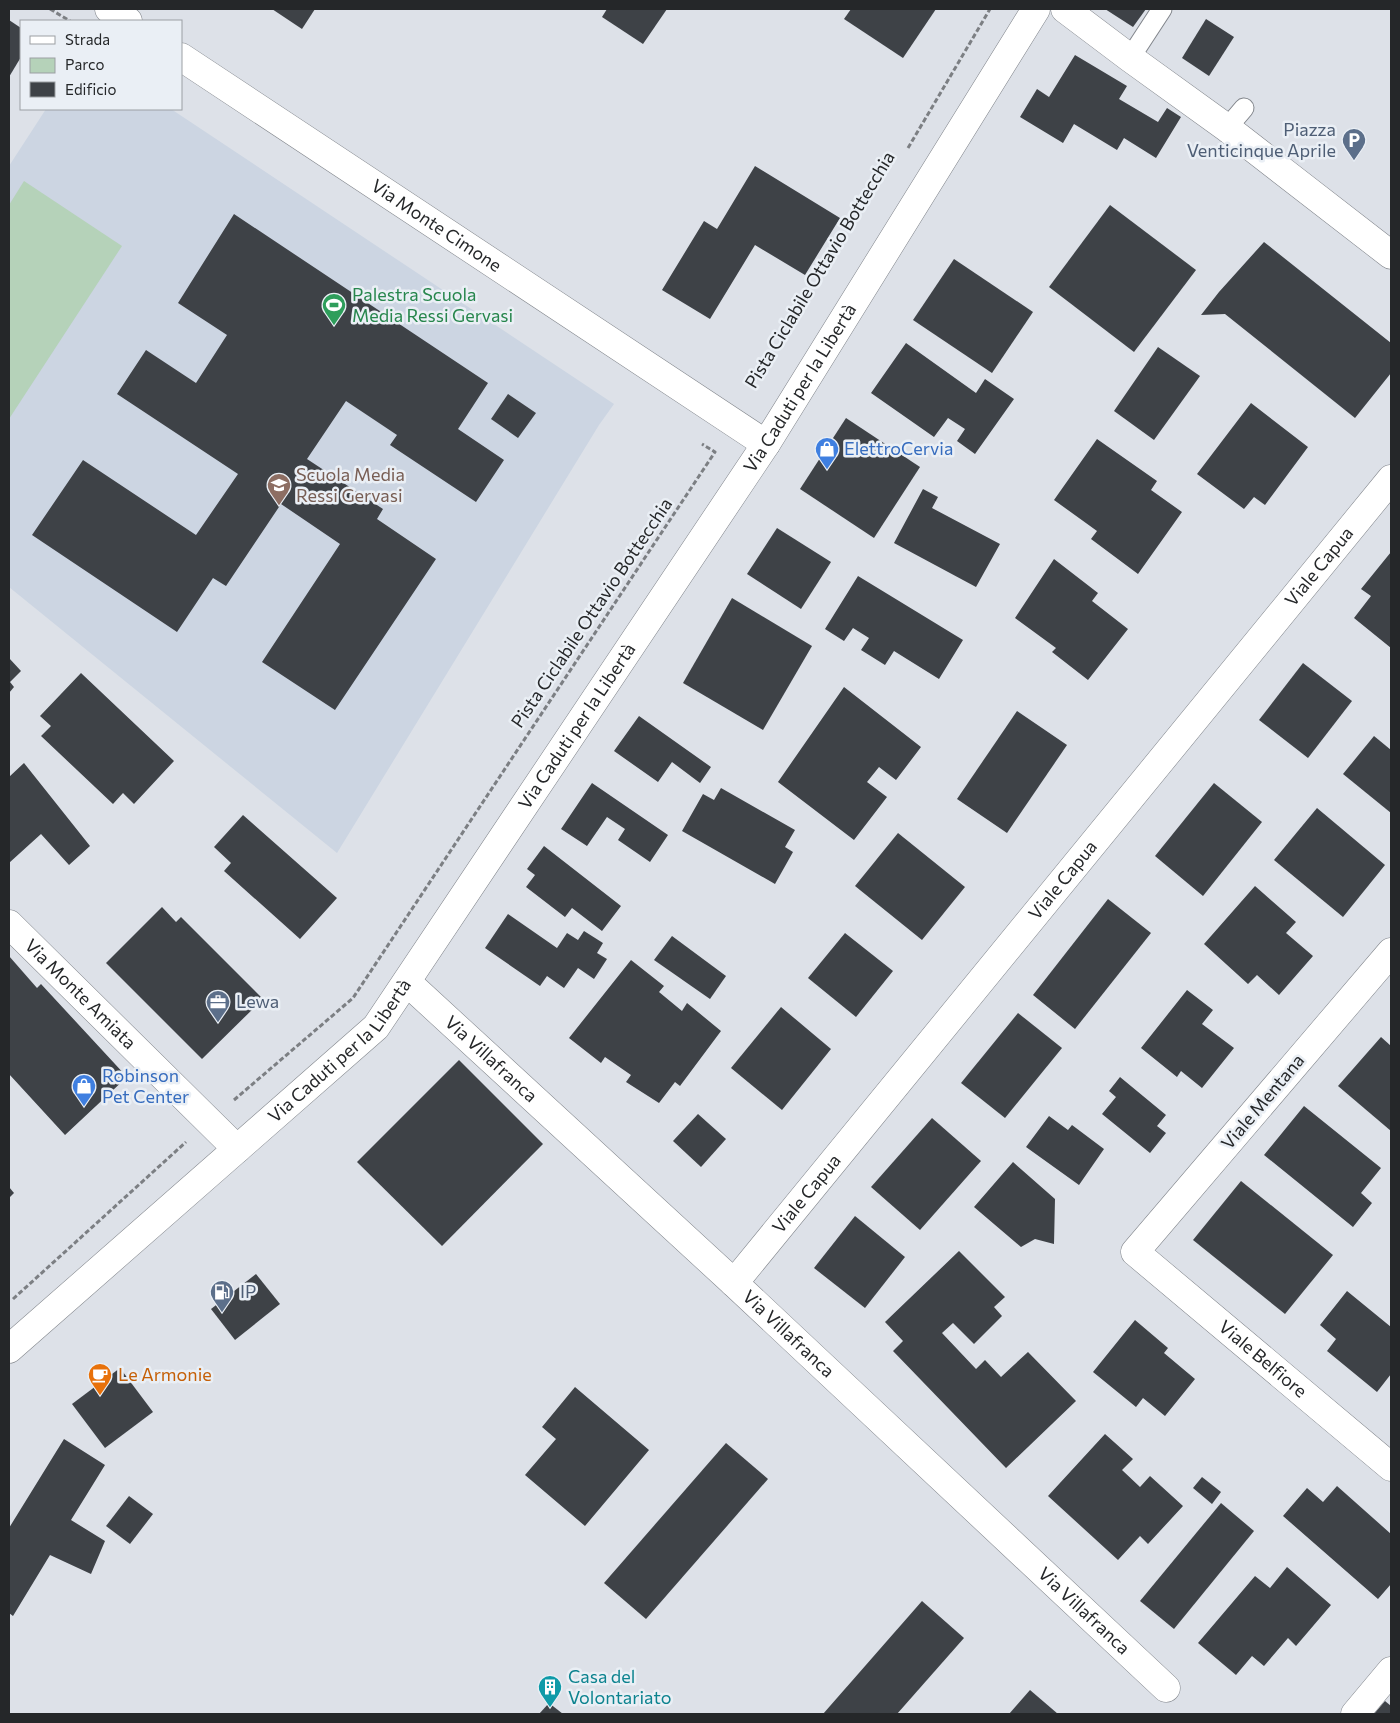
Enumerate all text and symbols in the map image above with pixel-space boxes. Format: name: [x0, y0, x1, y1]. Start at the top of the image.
legend: [20, 20, 182, 110]
text: Strada: [65, 30, 110, 48]
text: Parco: [65, 55, 104, 73]
text: Edificio: [65, 80, 116, 98]
place label: Piazza Venticinque Aprile: [1187, 118, 1336, 161]
parking icon: Piazza Venticinque Aprile: [1341, 127, 1367, 161]
street label: Pista Ciclabile Ottavio Bottecchia: [740, 147, 899, 392]
street label: Via Monte Cimone: [367, 174, 506, 276]
place label: Palestra Scuola Media Ressi Gervasi: [352, 283, 513, 326]
sports icon: Palestra Scuola Media Ressi Gervasi: [321, 292, 347, 326]
street label: Via Caduti per la Libertà: [738, 299, 860, 476]
shop icon: ElettroCervia: [814, 436, 840, 470]
place label: ElettroCervia: [844, 437, 953, 459]
place label: Scuola Media Ressi Gervasi: [296, 463, 405, 506]
school or university icon: Scuola Media Ressi Gervasi: [266, 472, 292, 506]
street label: Pista Ciclabile Ottavio Bottecchia: [506, 493, 676, 731]
street label: Viale Capua: [1280, 522, 1357, 610]
street label: Via Caduti per la Libertà: [513, 639, 640, 813]
street label: Viale Capua: [1023, 836, 1101, 924]
street label: Via Monte Amiata: [21, 934, 141, 1053]
street label: Via Caduti per la Libertà: [263, 974, 415, 1127]
office icon: Lewa: [205, 989, 231, 1023]
place label: Lewa: [236, 990, 279, 1012]
street label: Via Villafranca: [441, 1011, 542, 1106]
street label: Viale Mentana: [1216, 1049, 1308, 1153]
place label: Robinson Pet Center: [102, 1064, 189, 1107]
shop icon: Robinson Pet Center: [71, 1073, 97, 1107]
street label: Viale Capua: [767, 1149, 845, 1237]
fuel station icon: IP: [209, 1279, 235, 1313]
place label: IP: [240, 1280, 256, 1302]
street label: Via Villafranca: [739, 1285, 840, 1382]
street label: Viale Belfiore: [1215, 1315, 1312, 1402]
cafe icon: Le Armonie: [87, 1362, 113, 1396]
place label: Le Armonie: [118, 1363, 212, 1385]
street label: Via Villafranca: [1034, 1562, 1135, 1659]
place label: Casa del Volontariato: [568, 1665, 672, 1708]
building icon: Casa del Volontariato: [537, 1674, 563, 1708]

